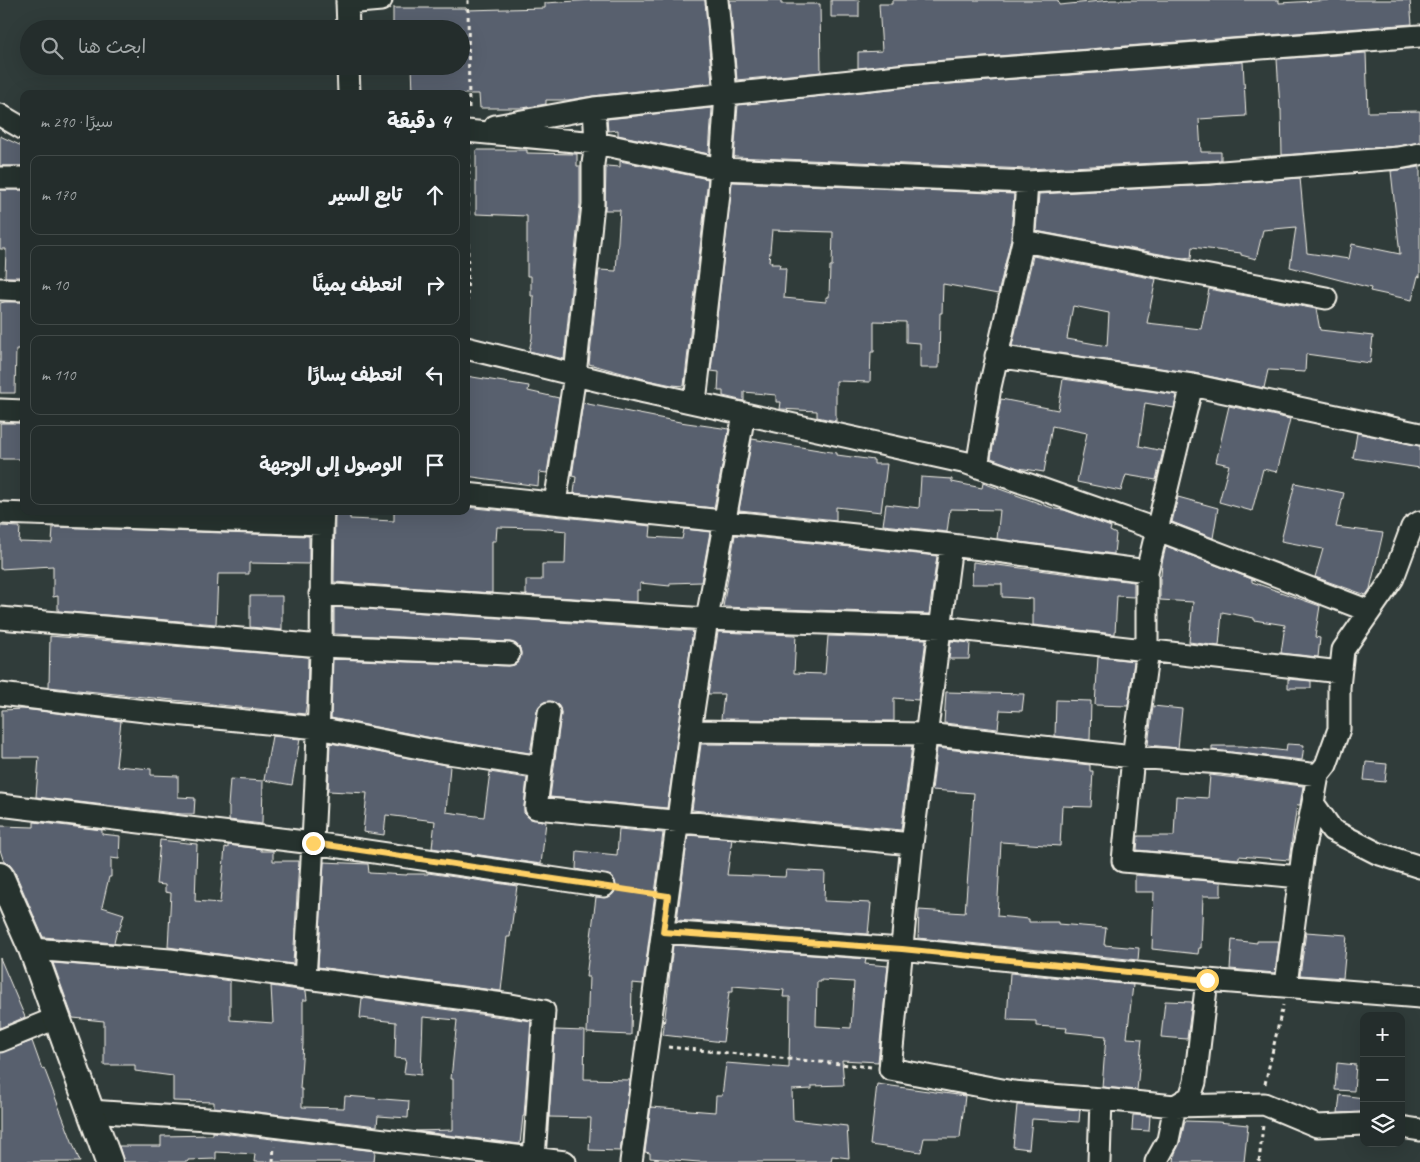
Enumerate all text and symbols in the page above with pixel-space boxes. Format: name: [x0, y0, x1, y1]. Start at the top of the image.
search box: [20, 20, 470, 75]
icon: search: [38, 34, 66, 62]
text: ابحث هنا: [78, 35, 146, 59]
text: 4 دقيقة: [387, 108, 450, 134]
text: سيرًا · 290 m: [40, 112, 113, 132]
icon: ahead: [421, 181, 449, 209]
text: تابع السير: [330, 183, 402, 207]
text: 170 m: [41, 185, 75, 205]
icon: right: [421, 271, 449, 299]
text: انعطف يمينًا: [313, 273, 402, 297]
text: 10 m: [41, 275, 68, 295]
icon: left: [421, 361, 449, 389]
text: انعطف يسارًا: [308, 363, 402, 387]
text: 110 m: [41, 365, 75, 385]
icon: arrive: [421, 451, 449, 479]
text: الوصول إلى الوجهة: [259, 453, 402, 477]
route end: [302, 832, 325, 855]
route start: [1196, 969, 1219, 992]
map controls: [1360, 1012, 1405, 1147]
button: +: [1360, 1012, 1405, 1057]
button: −: [1360, 1057, 1405, 1102]
button: layers: [1360, 1102, 1405, 1147]

